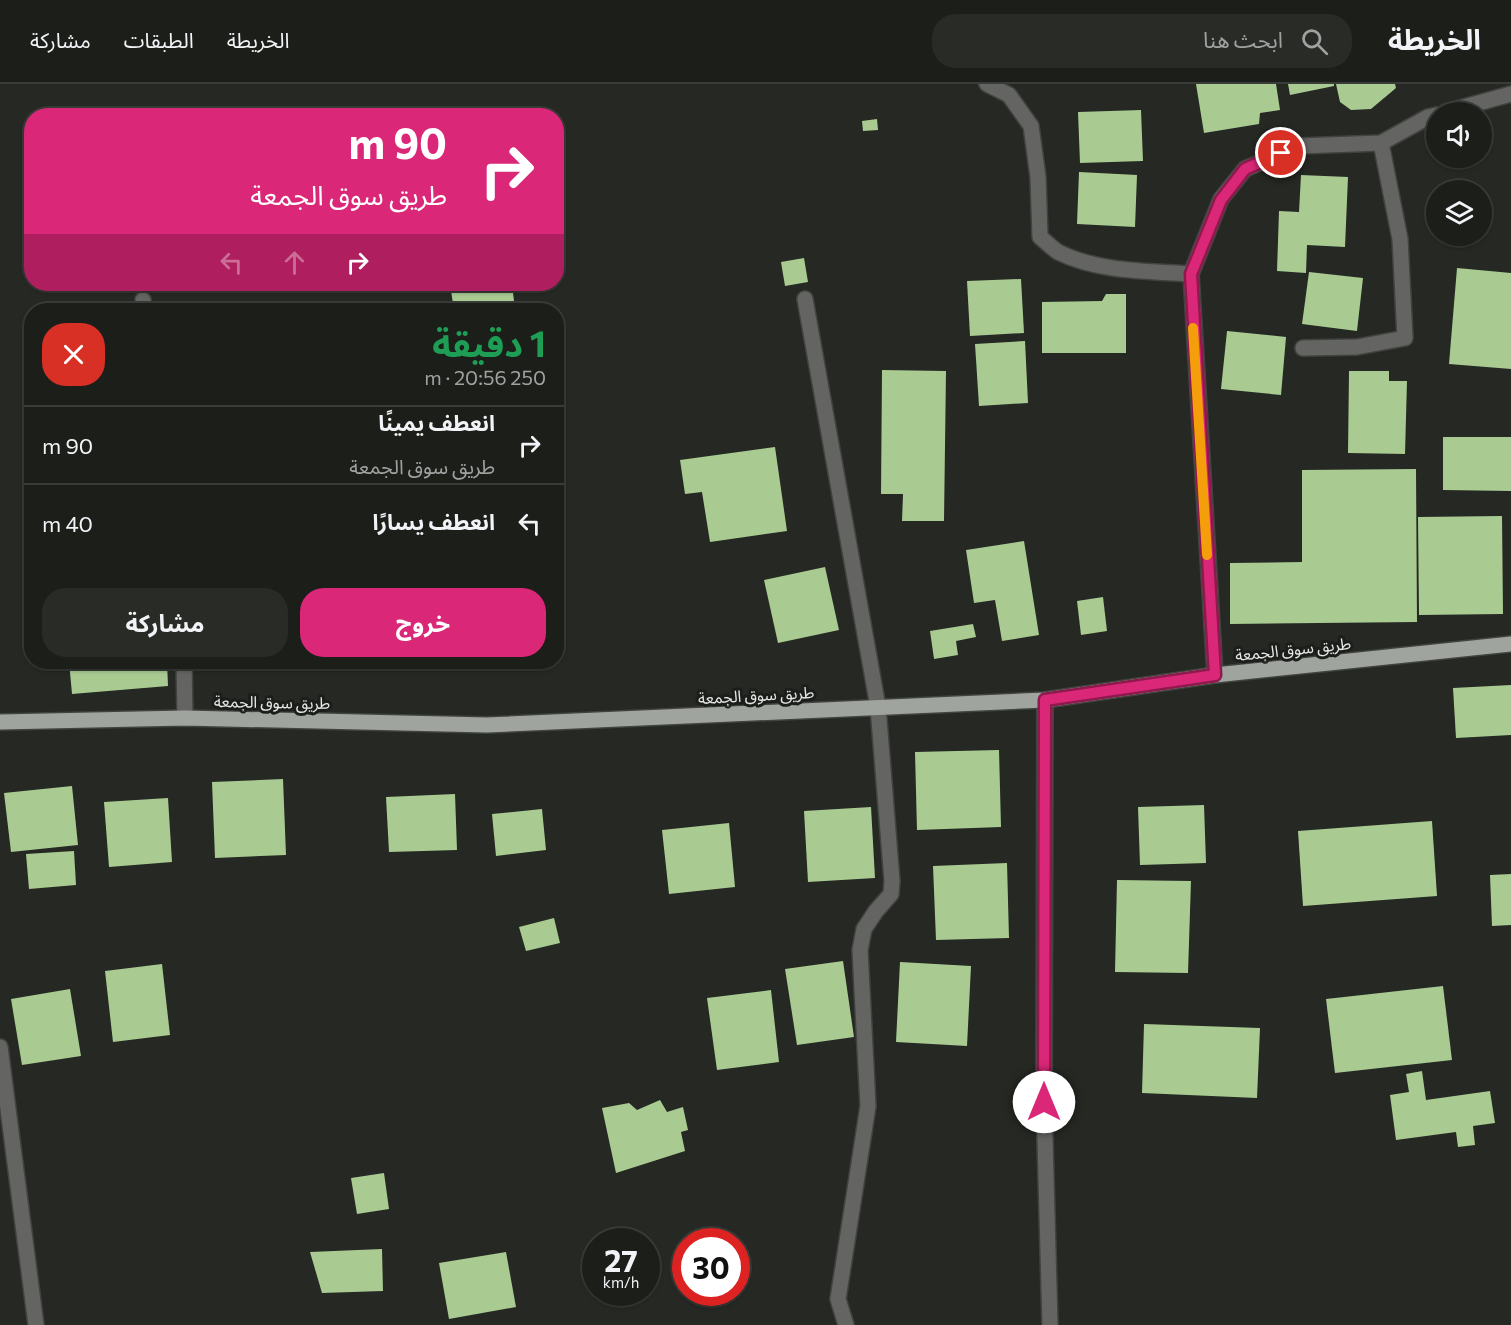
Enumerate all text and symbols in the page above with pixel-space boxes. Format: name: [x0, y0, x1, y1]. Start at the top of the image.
search box: [932, 14, 1352, 68]
text: الخريطة: [1388, 22, 1481, 56]
icon: search: [1298, 25, 1331, 58]
text: ابحث هنا: [1203, 26, 1283, 53]
text: مشاركة: [30, 27, 91, 52]
text: الطبقات: [124, 27, 194, 52]
text: الخريطة: [227, 27, 290, 52]
map controls: [1426, 102, 1492, 246]
button: sound: [1426, 102, 1492, 168]
text: 90 m: [348, 116, 447, 168]
pin: [1255, 127, 1306, 178]
icon: right: [468, 132, 546, 210]
icon: arrive: [1264, 136, 1297, 169]
text: طريق سوق الجمعة: [250, 178, 447, 211]
button: layers: [1426, 180, 1492, 246]
icon: left: [215, 246, 248, 279]
icon: ahead: [278, 246, 311, 279]
icon: right: [341, 246, 374, 279]
text: 1 دقيقة: [432, 320, 546, 364]
button: close: [42, 323, 105, 386]
text: 250 m · 20:56: [424, 365, 546, 389]
text: انعطف يمينًا: [378, 409, 495, 436]
icon: right: [513, 429, 546, 462]
text: 90 m: [42, 432, 93, 459]
text: طريق سوق الجمعة: [349, 454, 495, 478]
icon: left: [513, 507, 546, 540]
text: انعطف يسارًا: [373, 508, 495, 535]
text: 40 m: [42, 510, 93, 537]
button: مشاركة: [42, 588, 288, 657]
button: خروج: [300, 588, 546, 657]
street label: طريق سوق الجمعة: [1234, 633, 1352, 666]
street label: طريق سوق الجمعة: [697, 682, 815, 709]
street label: طريق سوق الجمعة: [214, 691, 331, 714]
position arrow: [1012, 1070, 1076, 1134]
speed limit sign: 30: [672, 1228, 750, 1306]
text: 27: [604, 1241, 638, 1278]
text: km/h: [603, 1273, 639, 1291]

